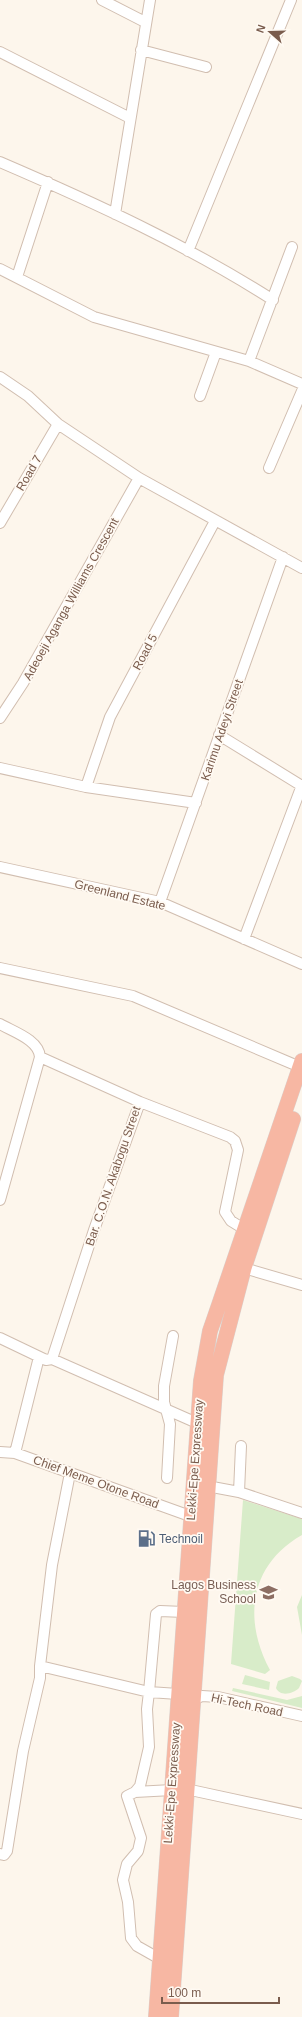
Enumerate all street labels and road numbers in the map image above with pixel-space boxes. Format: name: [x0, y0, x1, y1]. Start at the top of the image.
street label: Road 7: [13, 452, 45, 493]
street label: Adeoeji Aganga Williams Crescent: [20, 515, 122, 683]
street label: Road 5: [130, 631, 160, 672]
street label: Karimu Adeyi Street: [198, 677, 246, 782]
street label: Greenland Estate: [73, 877, 167, 913]
street label: Bar. C.O.N. Akabogu Street: [82, 1104, 144, 1248]
street label: Lekki-Epe Expressway: [184, 1399, 206, 1521]
street label: Chief Meme Otone Road: [31, 1453, 161, 1511]
street label: Hi-Tech Road: [210, 1691, 284, 1719]
street label: Lekki-Epe Expressway: [161, 1722, 183, 1844]

